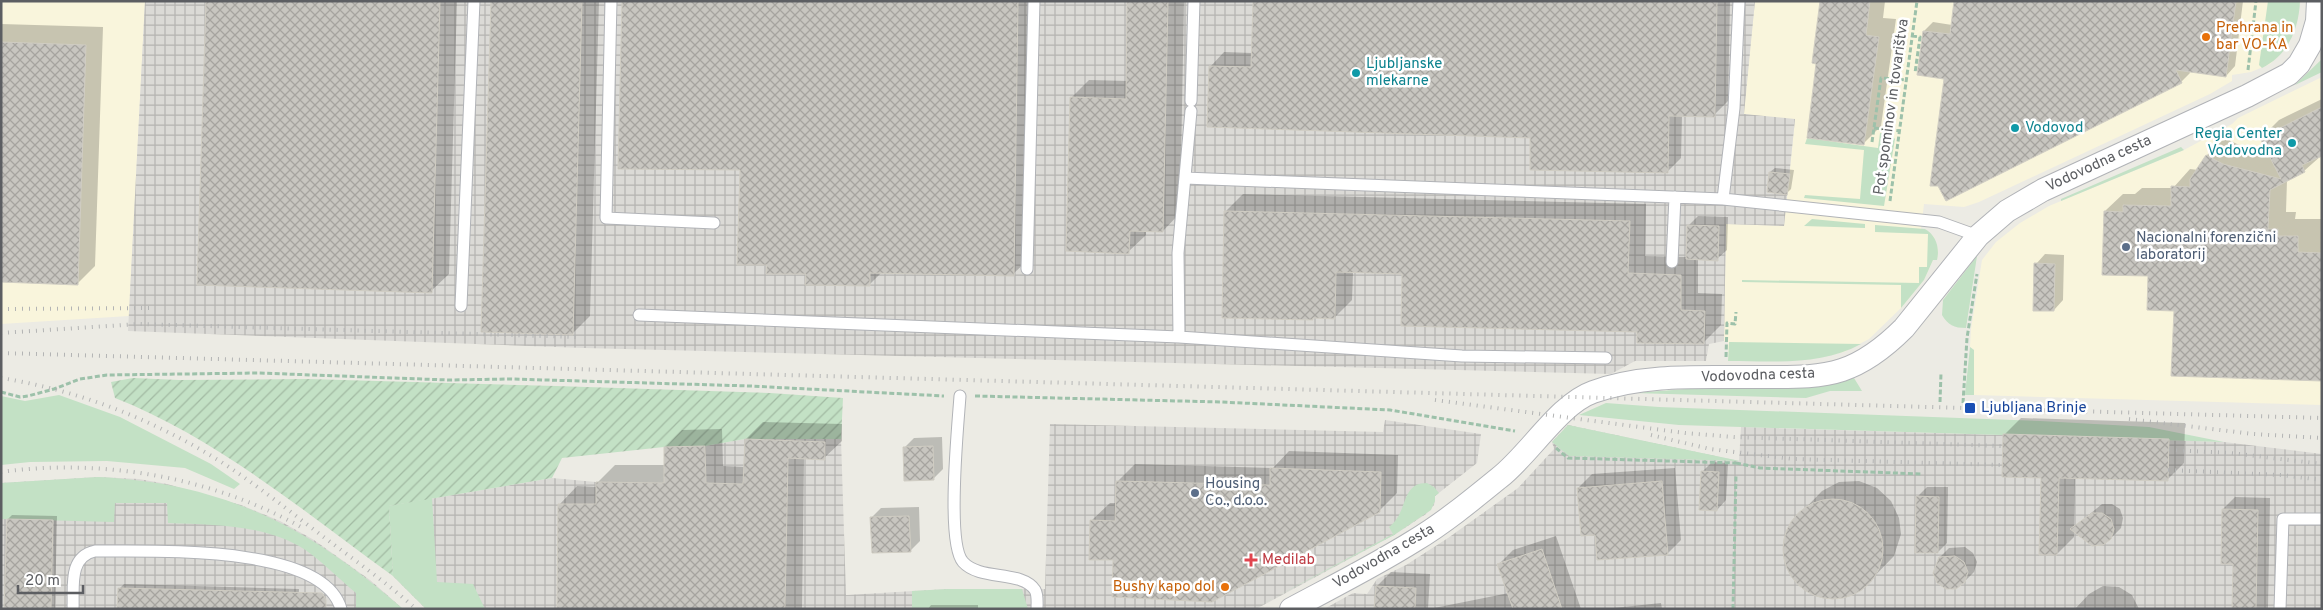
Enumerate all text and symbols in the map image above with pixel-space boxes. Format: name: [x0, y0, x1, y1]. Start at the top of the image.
street label: Pot spominov in tovarištva: [1870, 18, 1914, 196]
place label: Prehrana in bar VO-KA: [2216, 19, 2293, 55]
marker: Prehrana in bar VO-KA: [2200, 31, 2212, 43]
place label: Ljubljanske mlekarne: [1366, 55, 1442, 91]
marker: Ljubljanske mlekarne: [1350, 67, 1362, 79]
place label: Vodovod: [2025, 119, 2083, 138]
marker: Vodovod: [2009, 122, 2021, 134]
place label: Regia Center Vodovodna: [2195, 125, 2282, 161]
street label: Vodovodna cesta: [2043, 131, 2155, 197]
marker: Regia Center Vodovodna: [2286, 137, 2298, 149]
place label: Nacionalni forenzični laboratorij: [2136, 229, 2276, 265]
marker: Nacionalni forenzični laboratorij: [2120, 241, 2132, 253]
street label: Vodovodna cesta: [1701, 365, 1815, 387]
place label: Ljubljana Brinje: [1981, 399, 2086, 418]
marker: Ljubljana Brinje: [1963, 401, 1977, 415]
place label: Housing Co., d.o.o.: [1205, 475, 1267, 511]
marker: Housing Co., d.o.o.: [1189, 487, 1201, 499]
street label: Vodovodna cesta: [1330, 520, 1438, 594]
place label: Medilab: [1262, 551, 1315, 570]
marker: Medilab: [1244, 553, 1258, 567]
scale bar: [18, 562, 82, 594]
text: 20 m: [25, 572, 60, 591]
place label: Bushy kapo dol: [1113, 578, 1215, 597]
marker: Bushy kapo dol: [1219, 581, 1231, 593]

